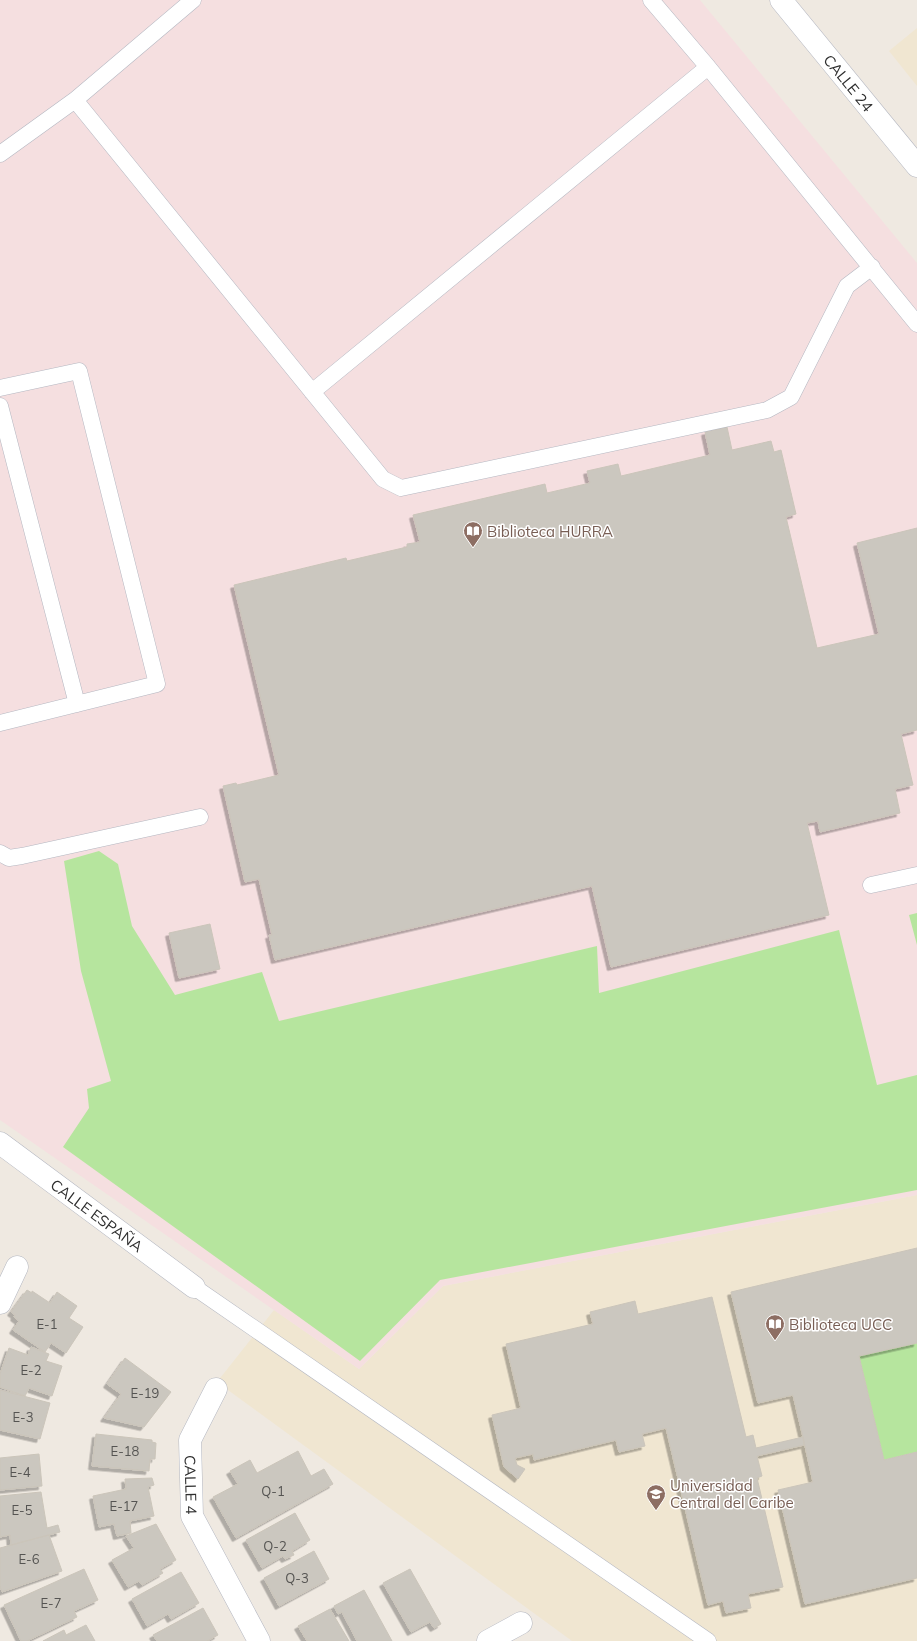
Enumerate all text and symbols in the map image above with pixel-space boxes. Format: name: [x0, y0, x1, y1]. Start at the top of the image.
street label: CALLE 24: [820, 50, 878, 115]
library icon: Biblioteca HURRA: [462, 520, 484, 548]
place label: Biblioteca HURRA: [487, 522, 613, 541]
street label: CALLE ESPAÑA: [47, 1175, 147, 1256]
library icon: Biblioteca UCC: [764, 1313, 786, 1341]
place label: Biblioteca UCC: [789, 1315, 892, 1334]
house number: E-1: [36, 1316, 58, 1332]
house number: E-2: [20, 1362, 42, 1378]
house number: E-19: [131, 1385, 160, 1401]
house number: E-3: [12, 1409, 34, 1425]
house number: E-18: [111, 1443, 140, 1459]
street label: CALLE 4: [181, 1455, 201, 1515]
house number: E-4: [9, 1464, 31, 1480]
place label: Universidad Central del Caribe: [670, 1476, 794, 1512]
house number: Q-1: [261, 1483, 285, 1499]
school or university icon: Universidad Central del Caribe: [645, 1483, 667, 1511]
house number: E-17: [110, 1498, 138, 1514]
house number: E-5: [11, 1502, 33, 1518]
house number: Q-2: [263, 1538, 287, 1554]
house number: E-6: [18, 1551, 40, 1567]
house number: Q-3: [285, 1570, 309, 1586]
house number: E-7: [40, 1595, 62, 1611]

